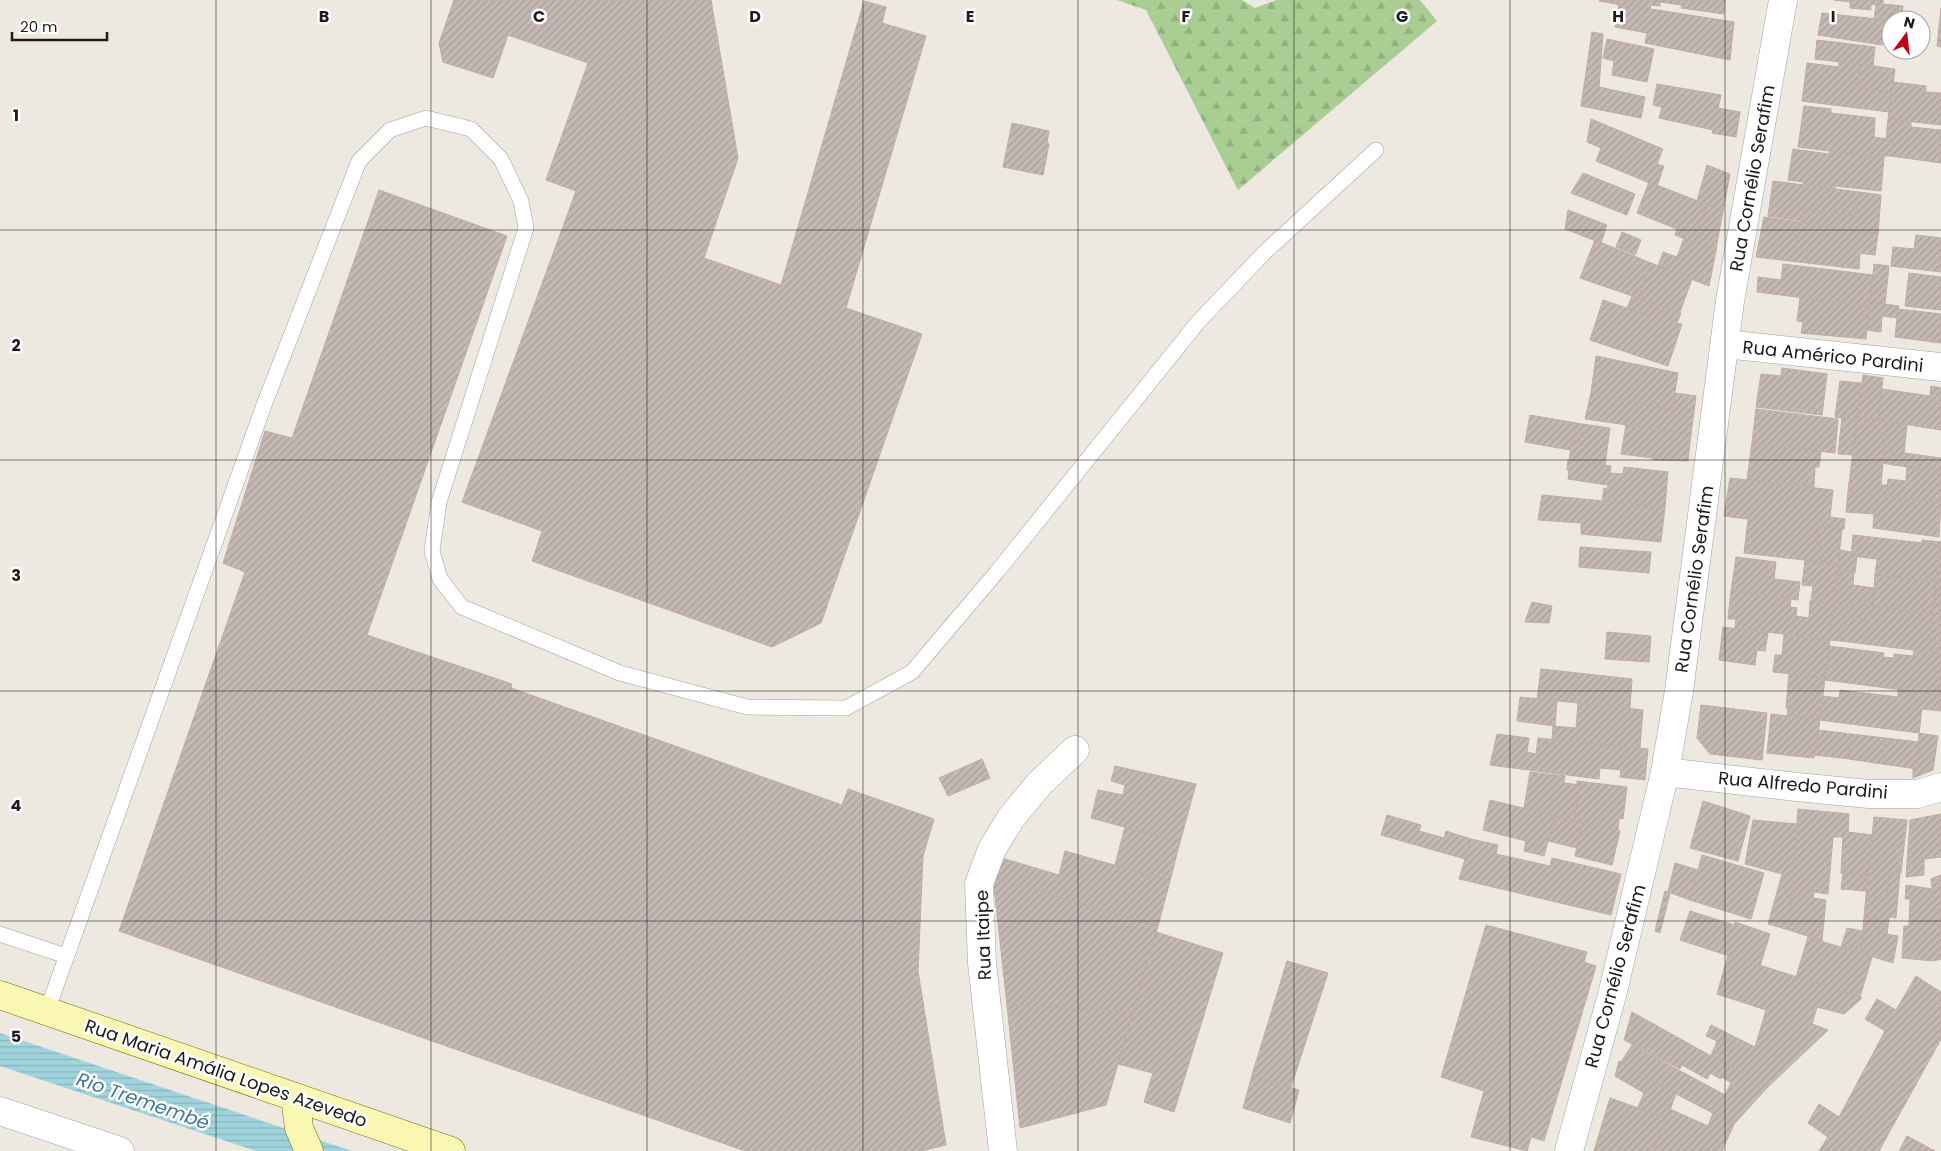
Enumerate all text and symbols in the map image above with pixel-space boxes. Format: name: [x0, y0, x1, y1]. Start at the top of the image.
text: B: [319, 5, 329, 28]
text: C: [533, 5, 545, 28]
text: D: [749, 5, 761, 28]
text: E: [966, 5, 974, 28]
text: F: [1182, 5, 1191, 28]
text: G: [1396, 5, 1408, 28]
text: H: [1612, 5, 1624, 28]
text: I: [1831, 5, 1835, 28]
scale bar: [12, 10, 108, 42]
north arrow: [1881, 10, 1931, 60]
text: N: [1902, 11, 1917, 33]
text: 20 m: [20, 16, 58, 37]
street label: Rua Cornélio Serafim: [1723, 83, 1781, 273]
text: 1: [13, 104, 19, 127]
text: 2: [11, 334, 21, 357]
street label: Rua Américo Pardini: [1741, 334, 1925, 378]
street label: Rua Cornélio Serafim: [1668, 484, 1720, 674]
text: 3: [11, 564, 21, 587]
street label: Rua Alfredo Pardini: [1717, 765, 1889, 805]
text: 4: [11, 794, 22, 817]
street label: Rua Cornélio Serafim: [1578, 882, 1652, 1070]
street label: Rua Itaipe: [969, 889, 997, 981]
street label: Rua Maria Amália Lopes Azevedo: [81, 1013, 371, 1133]
text: 5: [11, 1025, 21, 1048]
water label: Rio Tremembé: [73, 1066, 213, 1136]

